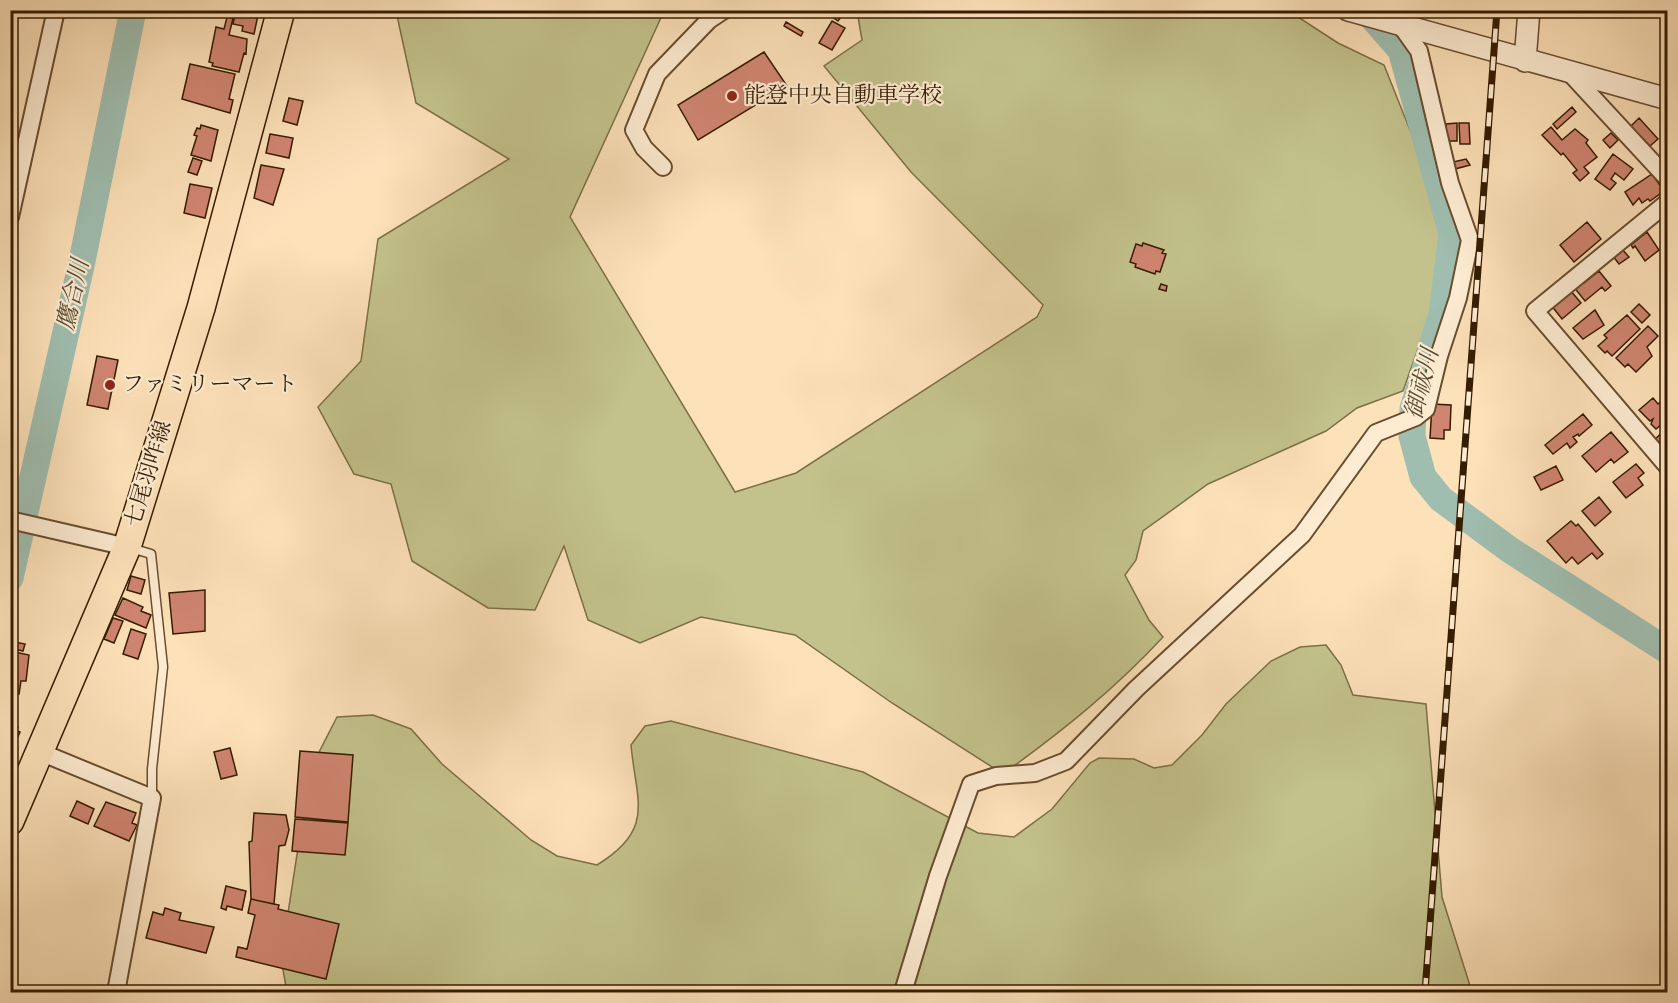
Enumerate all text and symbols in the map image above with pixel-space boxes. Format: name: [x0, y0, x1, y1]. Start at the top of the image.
place label: 能登中央自動車学校: [744, 82, 942, 110]
marker: 能登中央自動車学校: [725, 89, 739, 103]
water label: 鷹合川: [51, 254, 98, 334]
water label: 御祓川: [1399, 342, 1447, 423]
place label: ファミリーマート: [122, 371, 298, 399]
marker: ファミリーマート: [103, 378, 117, 392]
street label: 七尾羽咋線: [120, 417, 178, 531]

